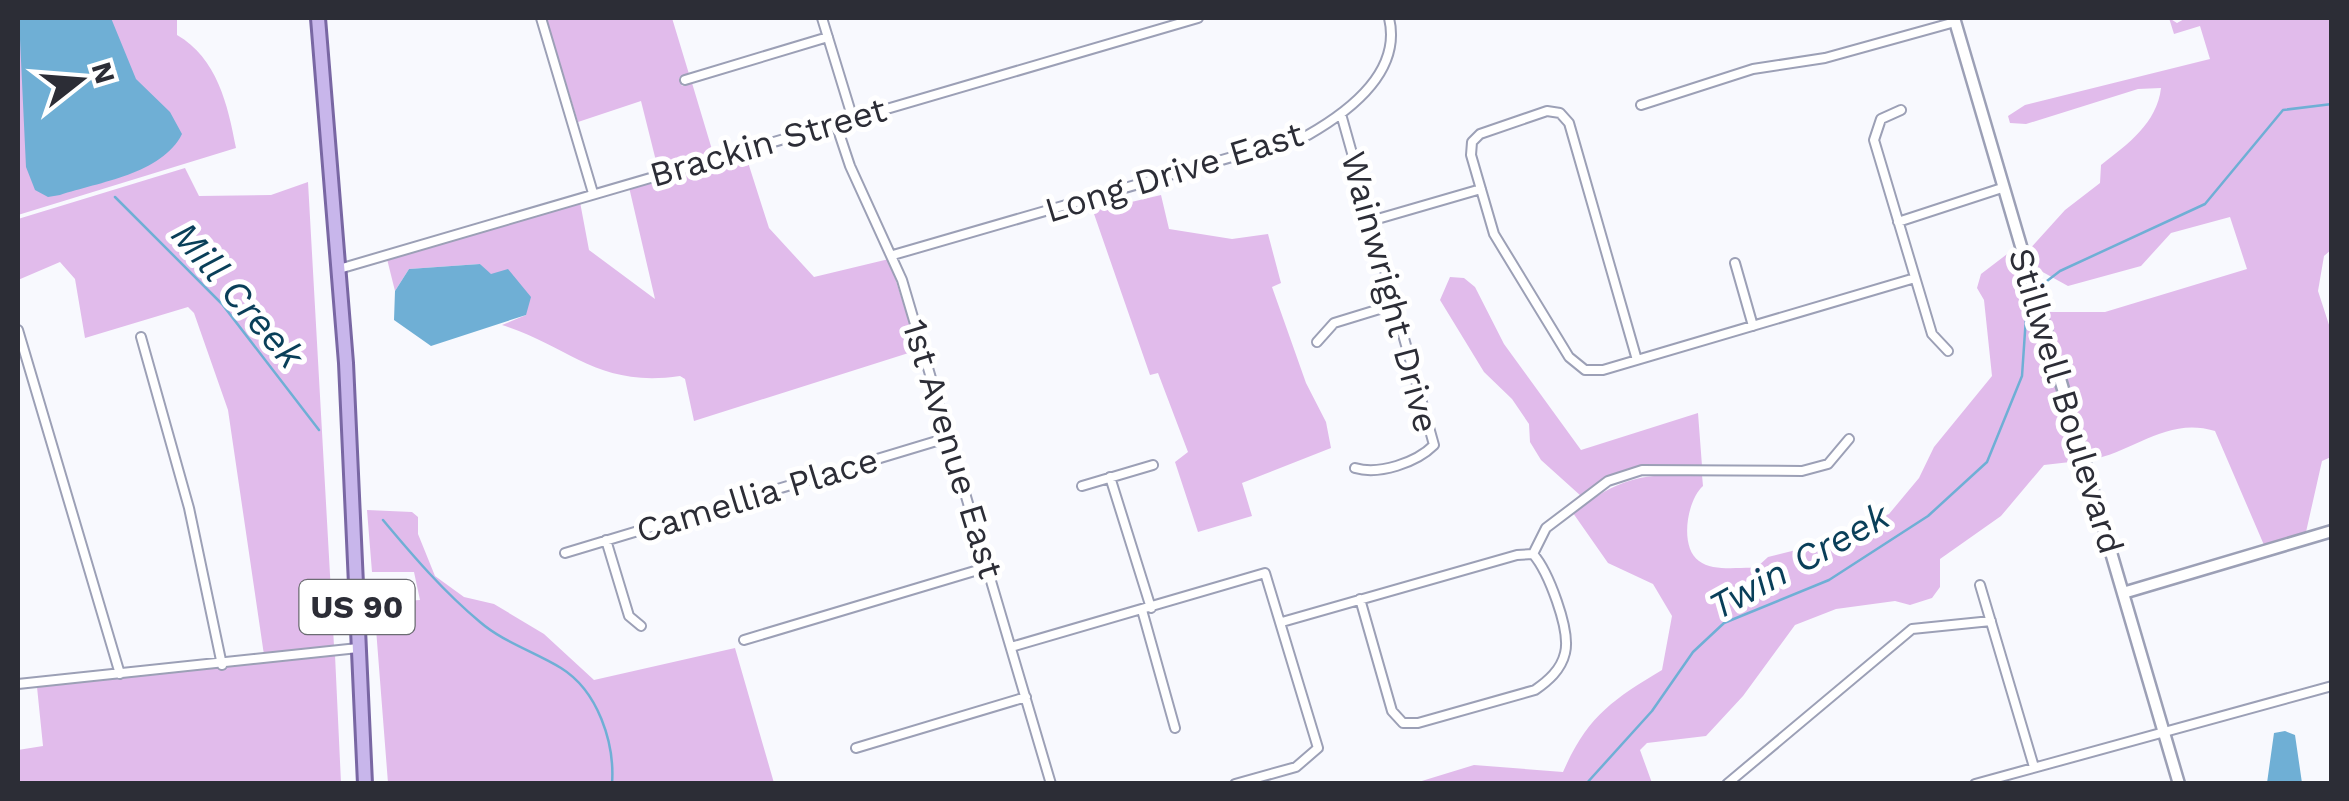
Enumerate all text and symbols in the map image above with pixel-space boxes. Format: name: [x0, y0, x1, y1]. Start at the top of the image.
north arrow: [30, 30, 130, 130]
text: N: [85, 58, 122, 88]
street label: Brackin Street: [645, 88, 891, 196]
street label: Long Drive East: [1040, 113, 1309, 231]
street label: Wainwright Drive: [1332, 147, 1448, 437]
water label: Mill Creek: [162, 213, 314, 378]
street label: Stillwell Boulevard: [2000, 243, 2132, 559]
street label: 1st Avenue East: [894, 315, 1012, 584]
street label: Camellia Place: [631, 438, 883, 552]
water label: Twin Creek: [1701, 493, 1898, 629]
road number: US 90: [300, 580, 414, 634]

